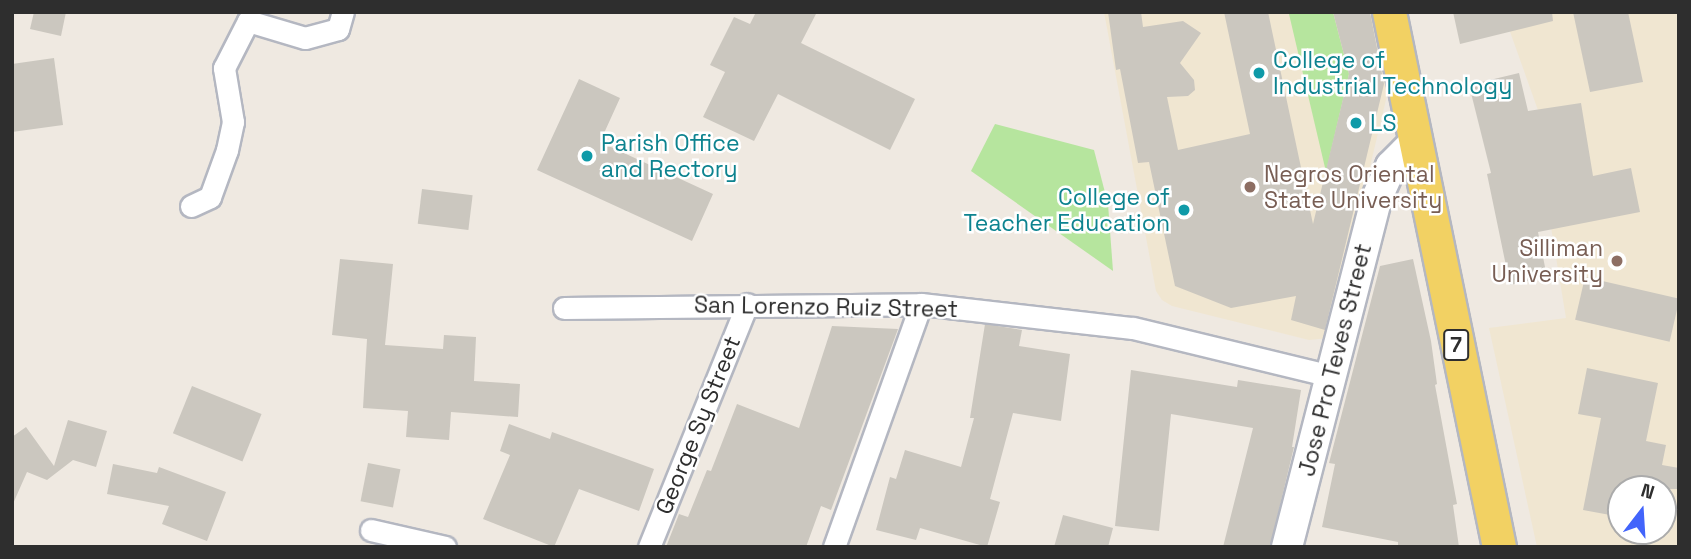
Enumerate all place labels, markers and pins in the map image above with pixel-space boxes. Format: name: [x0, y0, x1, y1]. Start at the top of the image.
place label: College of Industrial Technology: [1273, 46, 1513, 100]
marker: College of Industrial Technology: [1251, 65, 1267, 81]
place label: LS: [1370, 109, 1397, 137]
marker: LS: [1348, 115, 1364, 131]
place label: Parish Office and Rectory: [601, 129, 740, 183]
marker: Parish Office and Rectory: [579, 148, 595, 164]
place label: Negros Oriental State University: [1264, 160, 1442, 214]
marker: Negros Oriental State University: [1242, 179, 1258, 195]
place label: College of Teacher Education: [964, 183, 1170, 237]
marker: College of Teacher Education: [1176, 202, 1192, 218]
place label: Silliman University: [1492, 234, 1603, 288]
marker: Silliman University: [1609, 253, 1625, 269]

